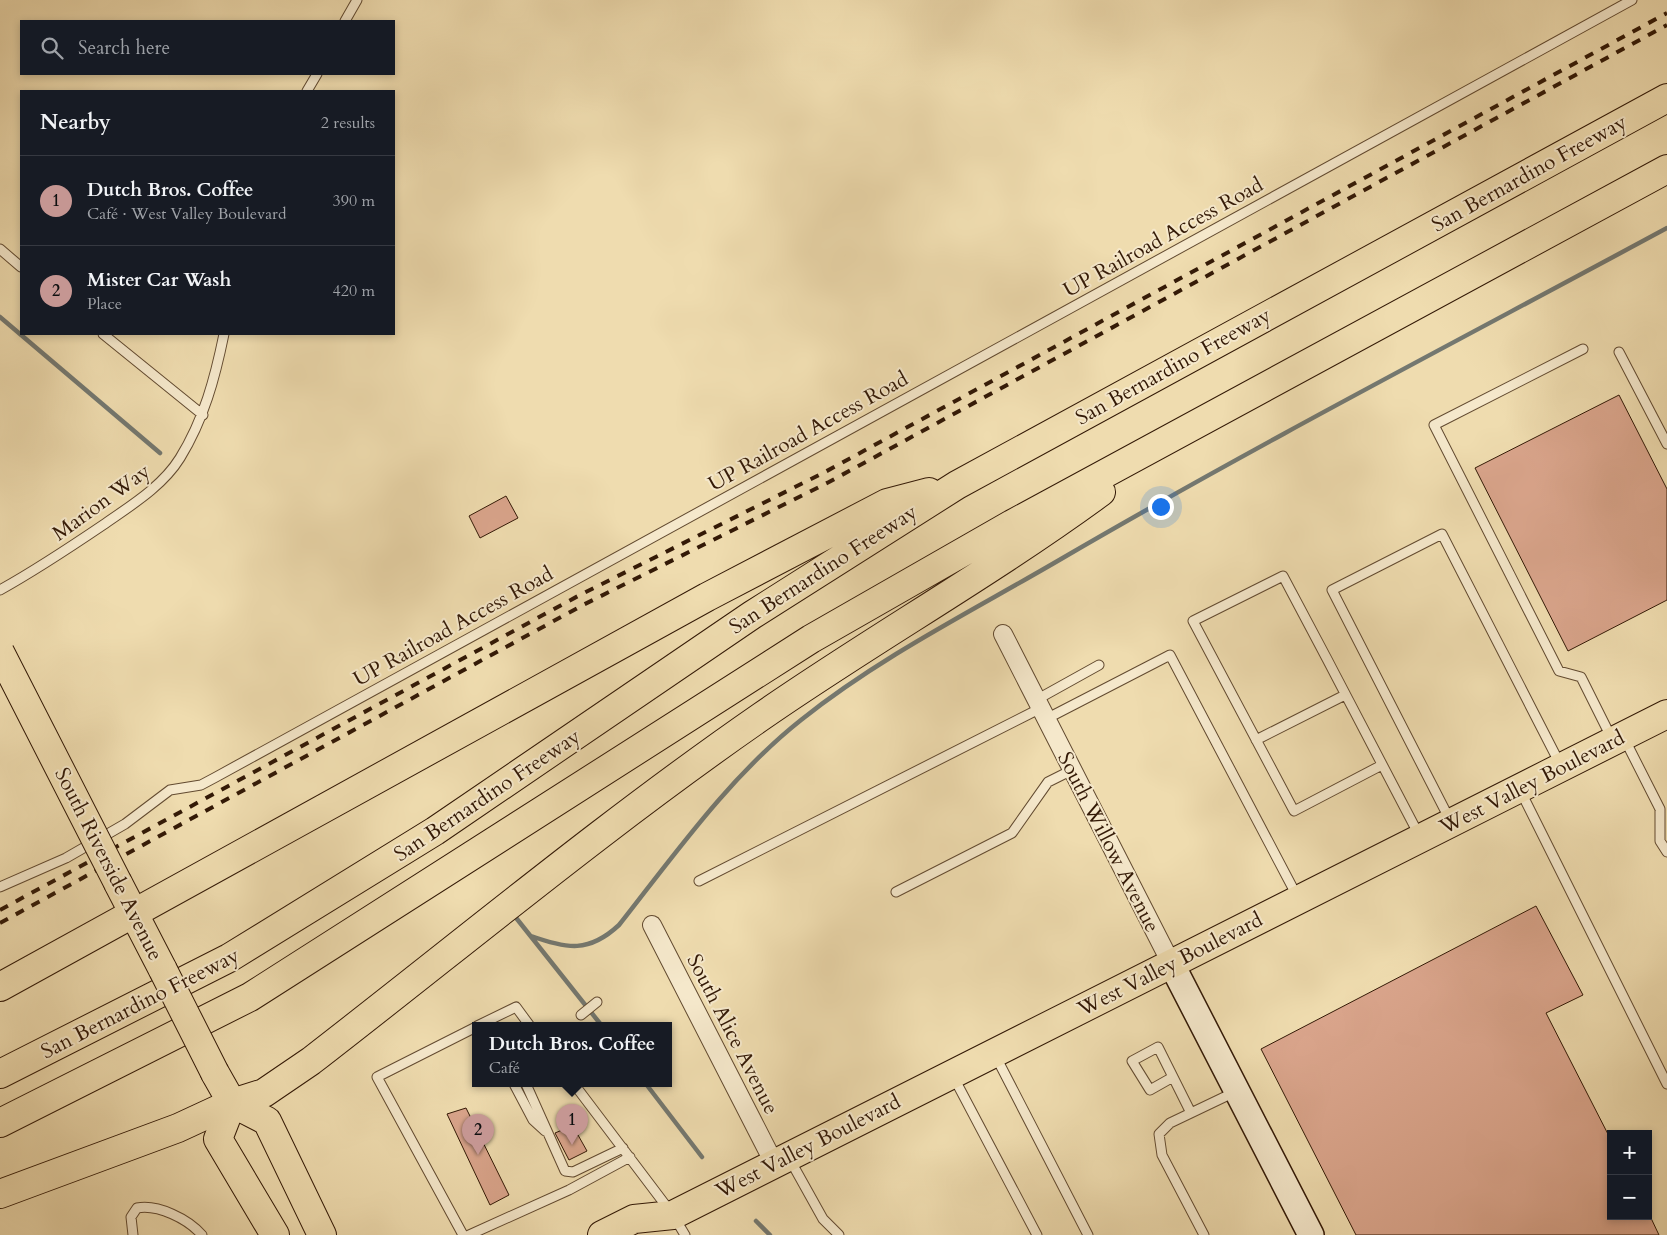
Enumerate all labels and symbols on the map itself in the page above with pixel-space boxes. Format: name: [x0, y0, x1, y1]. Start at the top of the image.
street label: San Bernardino Freeway: [1426, 108, 1632, 239]
street label: UP Railroad Access Road: [1058, 170, 1268, 305]
street label: San Bernardino Freeway: [1070, 301, 1276, 432]
street label: UP Railroad Access Road: [703, 364, 913, 499]
street label: Marion Way: [46, 457, 156, 548]
your location: [1148, 494, 1174, 520]
street label: San Bernardino Freeway: [724, 498, 923, 641]
street label: UP Railroad Access Road: [348, 559, 558, 694]
street label: San Bernardino Freeway: [388, 722, 586, 869]
street label: West Valley Boulevard: [1434, 723, 1630, 842]
street label: South Willow Avenue: [1050, 747, 1167, 937]
street label: South Riverside Avenue: [47, 763, 170, 966]
street label: West Valley Boulevard: [1072, 905, 1268, 1024]
street label: San Bernardino Freeway: [36, 941, 244, 1066]
street label: South Alice Avenue: [680, 949, 785, 1119]
street label: West Valley Boulevard: [710, 1087, 906, 1206]
pin: 1: [556, 1104, 588, 1145]
pin: 2: [462, 1114, 494, 1155]

